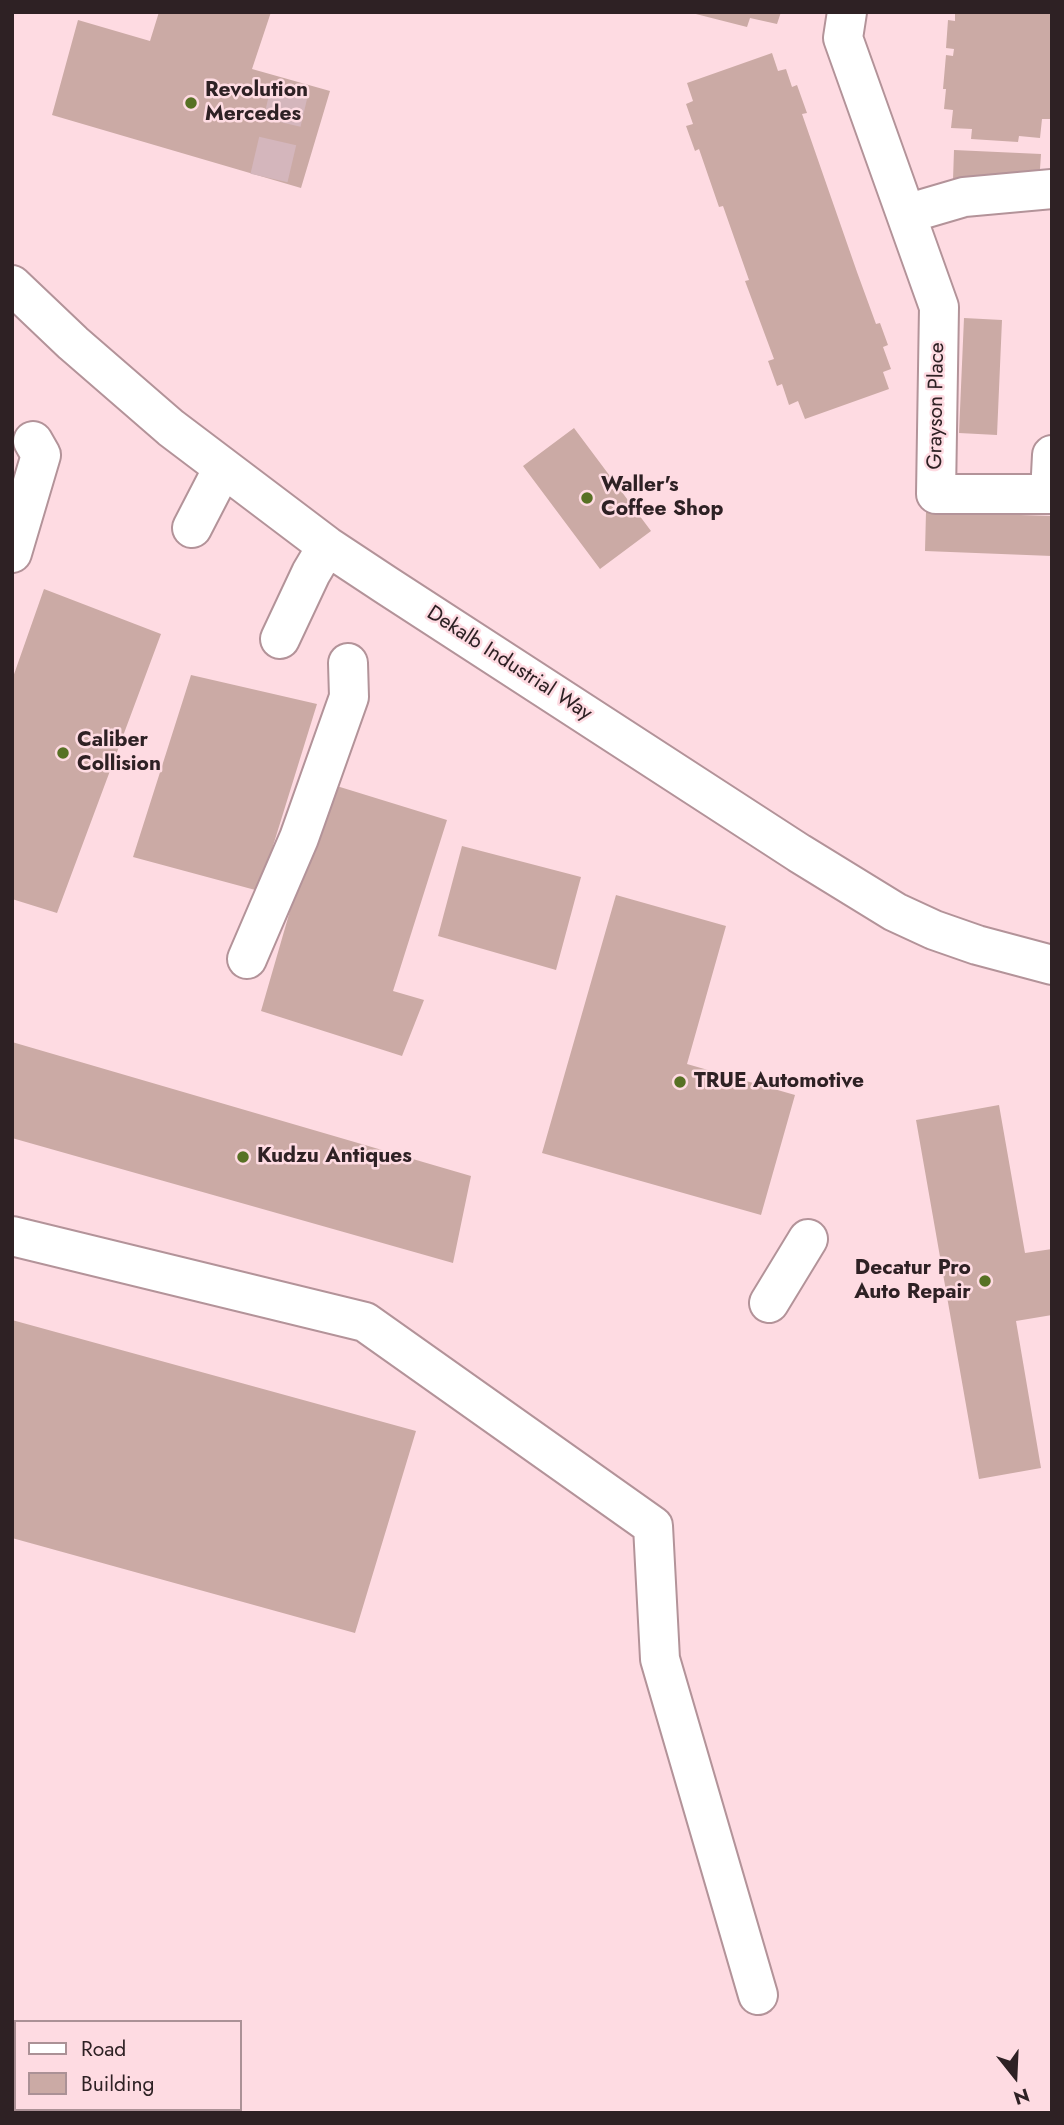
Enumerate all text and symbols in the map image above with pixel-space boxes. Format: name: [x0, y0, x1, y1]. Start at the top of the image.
place label: Revolution Mercedes: [205, 78, 308, 128]
marker: Revolution Mercedes: [183, 95, 199, 111]
street label: Grayson Place: [923, 342, 951, 470]
place label: Waller's Coffee Shop: [601, 473, 723, 523]
marker: Waller's Coffee Shop: [579, 490, 595, 506]
street label: Dekalb Industrial Way: [422, 601, 596, 727]
place label: Caliber Collision: [77, 728, 161, 778]
marker: Caliber Collision: [55, 745, 71, 761]
place label: TRUE Automotive: [694, 1069, 864, 1095]
marker: TRUE Automotive: [672, 1074, 688, 1090]
place label: Kudzu Antiques: [257, 1144, 412, 1170]
marker: Kudzu Antiques: [235, 1149, 251, 1165]
place label: Decatur Pro Auto Repair: [854, 1256, 971, 1306]
marker: Decatur Pro Auto Repair: [977, 1273, 993, 1289]
legend: [14, 2020, 242, 2111]
text: Road: [81, 2034, 126, 2064]
north arrow: [980, 2041, 1050, 2111]
text: Building: [81, 2069, 154, 2099]
text: N: [1010, 2081, 1033, 2112]

